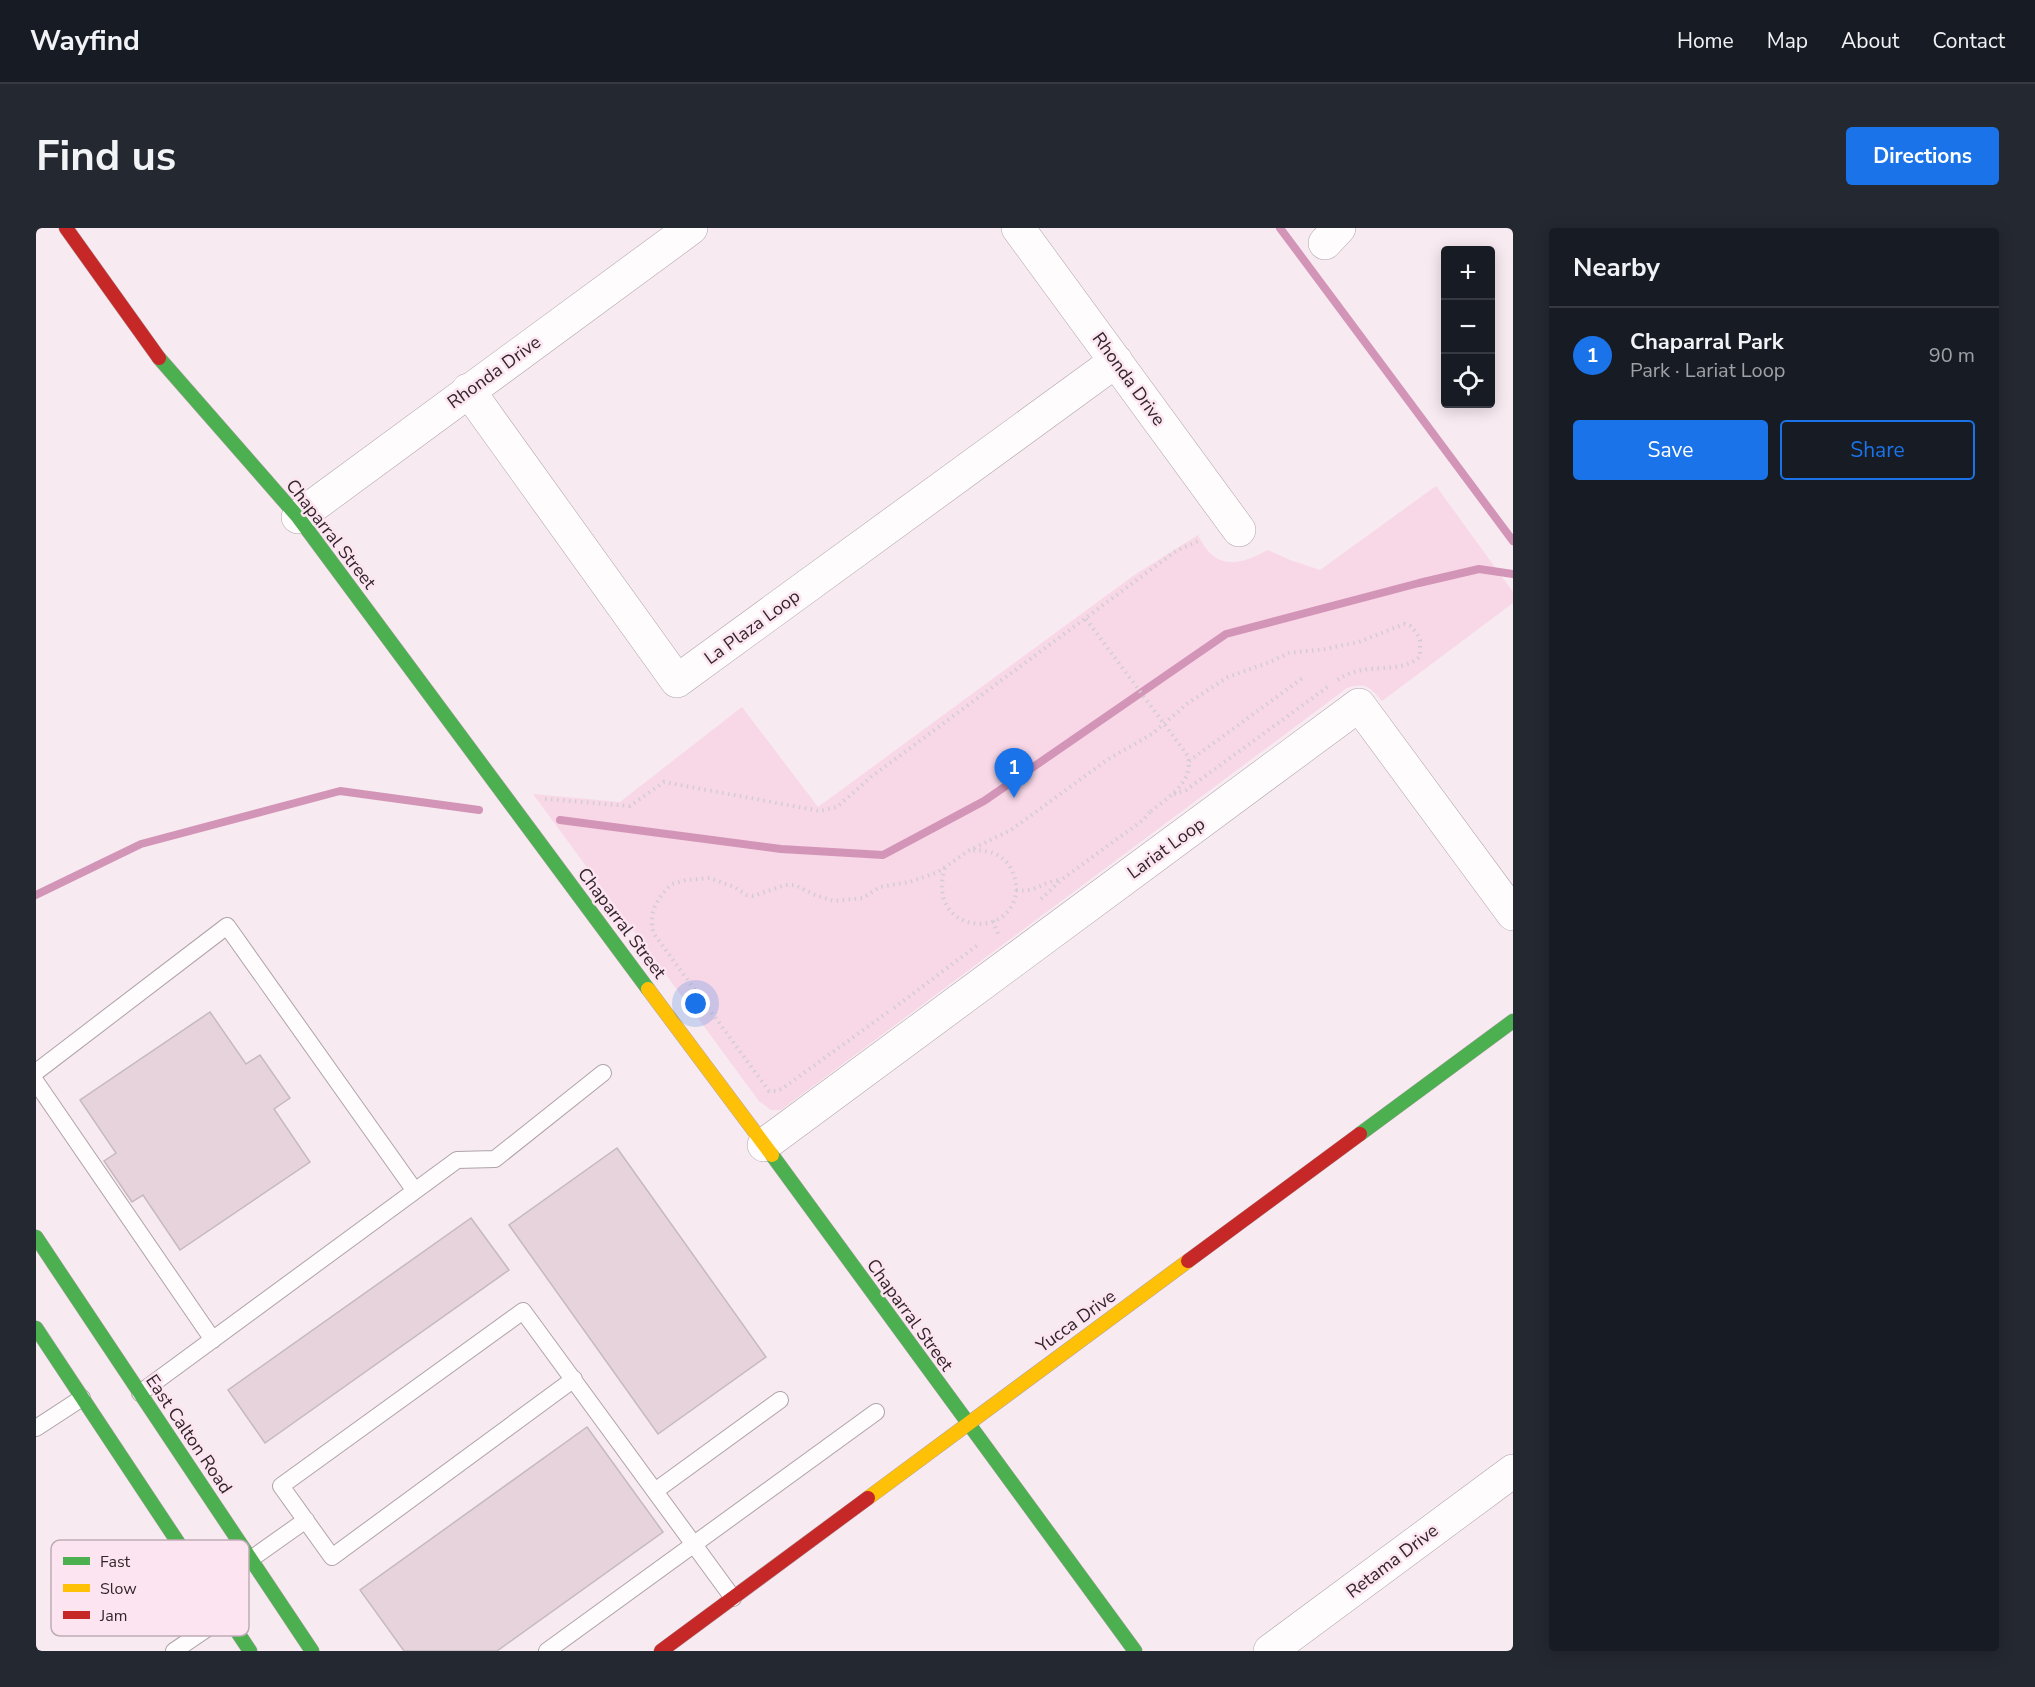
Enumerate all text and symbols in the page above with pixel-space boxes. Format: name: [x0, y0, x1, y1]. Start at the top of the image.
text: Wayfind: [30, 22, 140, 60]
text: Home: [1677, 27, 1734, 55]
text: Map: [1767, 27, 1808, 55]
text: About: [1841, 27, 1899, 55]
text: Contact: [1932, 27, 2005, 55]
button: Directions: [1846, 127, 1999, 185]
text: Find us: [36, 128, 176, 185]
map controls: [1441, 246, 1495, 408]
button: +: [1441, 246, 1495, 300]
text: Nearby: [1573, 250, 1660, 285]
button: −: [1441, 300, 1495, 354]
text: Chaparral Park: [1630, 327, 1784, 357]
street label: Rhonda Drive: [1087, 328, 1171, 430]
street label: Rhonda Drive: [443, 330, 545, 414]
text: 1: [1587, 342, 1599, 369]
text: 90 m: [1929, 342, 1975, 369]
button: locate: [1441, 354, 1495, 408]
text: Park · Lariat Loop: [1630, 357, 1785, 384]
button: Save: [1573, 420, 1768, 480]
button: Share: [1780, 420, 1975, 480]
street label: Chaparral Street: [281, 474, 382, 594]
street label: La Plaza Loop: [699, 584, 805, 670]
pin: 1: [994, 748, 1034, 798]
street label: Lariat Loop: [1122, 812, 1210, 884]
street label: Chaparral Street: [572, 863, 672, 984]
your location: [681, 989, 710, 1018]
street label: Chaparral Street: [861, 1254, 959, 1377]
street label: Yucca Drive: [1031, 1284, 1121, 1359]
street label: East Calton Road: [140, 1370, 238, 1498]
street label: Retama Drive: [1341, 1518, 1443, 1604]
legend: [51, 1540, 249, 1636]
text: Fast: [100, 1551, 131, 1573]
text: Slow: [100, 1578, 137, 1600]
text: Jam: [99, 1605, 127, 1627]

